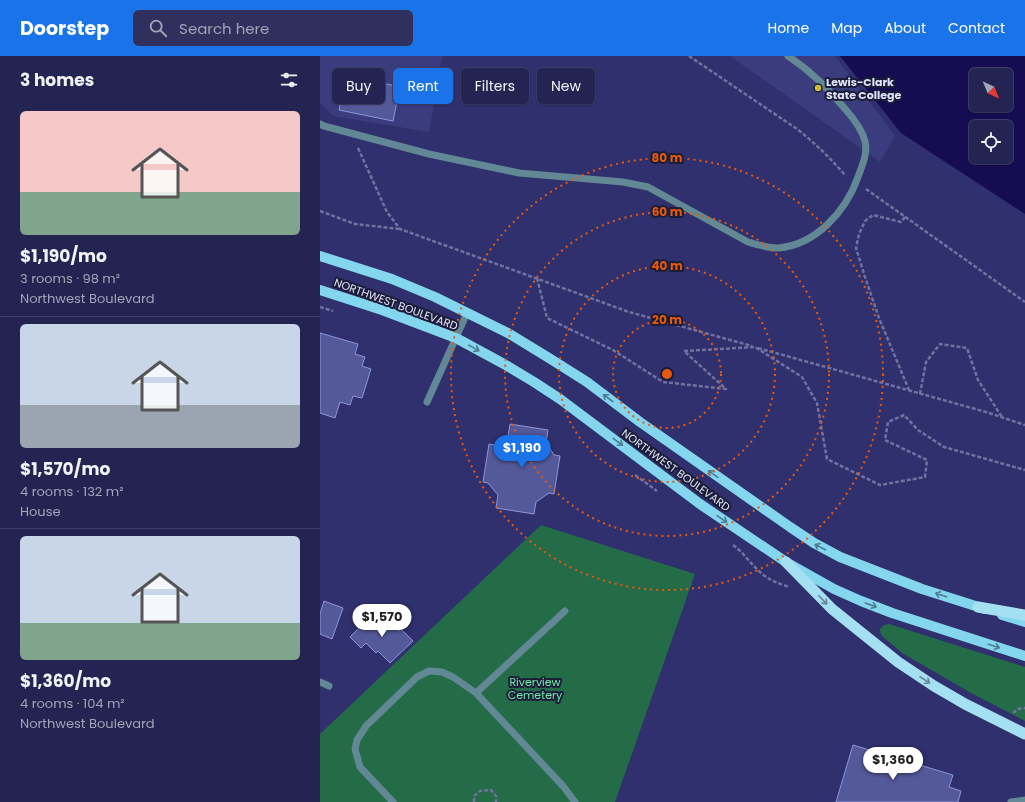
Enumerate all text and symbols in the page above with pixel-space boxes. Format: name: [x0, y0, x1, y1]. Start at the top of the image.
search box: [133, 10, 413, 46]
text: Doorstep: [20, 15, 109, 42]
icon: search: [147, 17, 169, 39]
text: Search here: [179, 18, 269, 39]
text: Home: [767, 18, 809, 38]
text: Map: [831, 18, 862, 38]
text: About: [884, 18, 926, 38]
text: Contact: [948, 18, 1005, 38]
text: 3 homes: [20, 68, 94, 92]
chip: Buy: [332, 68, 385, 104]
chip: Rent: [393, 68, 453, 104]
chip: Filters: [461, 68, 529, 104]
chip: New: [537, 68, 595, 104]
north arrow: [969, 68, 1013, 112]
map controls: [969, 68, 1013, 164]
icon: filters: [278, 69, 300, 91]
place label: Lewis-Clark State College: [826, 74, 901, 103]
marker: Lewis-Clark State College: [813, 83, 823, 93]
button: locate: [969, 120, 1013, 164]
icon: home: [124, 137, 196, 209]
text: 80 m: [652, 149, 683, 166]
text: 60 m: [652, 203, 683, 220]
text: $1,190/mo: [20, 244, 107, 268]
text: 40 m: [651, 257, 683, 274]
text: 3 rooms · 98 m²: [20, 269, 120, 288]
street label: NORTHWEST BOULEVARD: [332, 274, 460, 334]
text: Northwest Boulevard: [20, 289, 155, 308]
text: 20 m: [652, 311, 682, 328]
one-way arrow: [468, 345, 480, 352]
icon: home: [124, 350, 196, 422]
centre of rings: [660, 367, 674, 381]
one-way arrow: [602, 393, 613, 402]
street label: NORTHWEST BOULEVARD: [618, 425, 734, 515]
pin: $1,190: [489, 435, 555, 469]
text: $1,190: [503, 438, 541, 457]
one-way arrow: [612, 438, 623, 446]
text: $1,570/mo: [20, 457, 110, 481]
one-way arrow: [708, 470, 719, 478]
text: 4 rooms · 132 m²: [20, 482, 123, 501]
text: House: [20, 502, 60, 521]
one-way arrow: [716, 515, 727, 523]
one-way arrow: [815, 542, 827, 550]
icon: home: [124, 562, 196, 634]
one-way arrow: [935, 591, 948, 598]
one-way arrow: [818, 595, 828, 605]
one-way arrow: [864, 601, 876, 609]
pin: $1,570: [349, 604, 415, 638]
text: $1,570: [361, 607, 403, 626]
one-way arrow: [988, 642, 1000, 650]
text: $1,360/mo: [20, 669, 111, 693]
park label: Riverview Cemetery: [508, 674, 563, 703]
one-way arrow: [919, 676, 930, 684]
text: 4 rooms · 104 m²: [20, 694, 125, 713]
text: Northwest Boulevard: [20, 714, 155, 733]
pin: $1,360: [860, 747, 926, 781]
text: $1,360: [872, 750, 914, 769]

